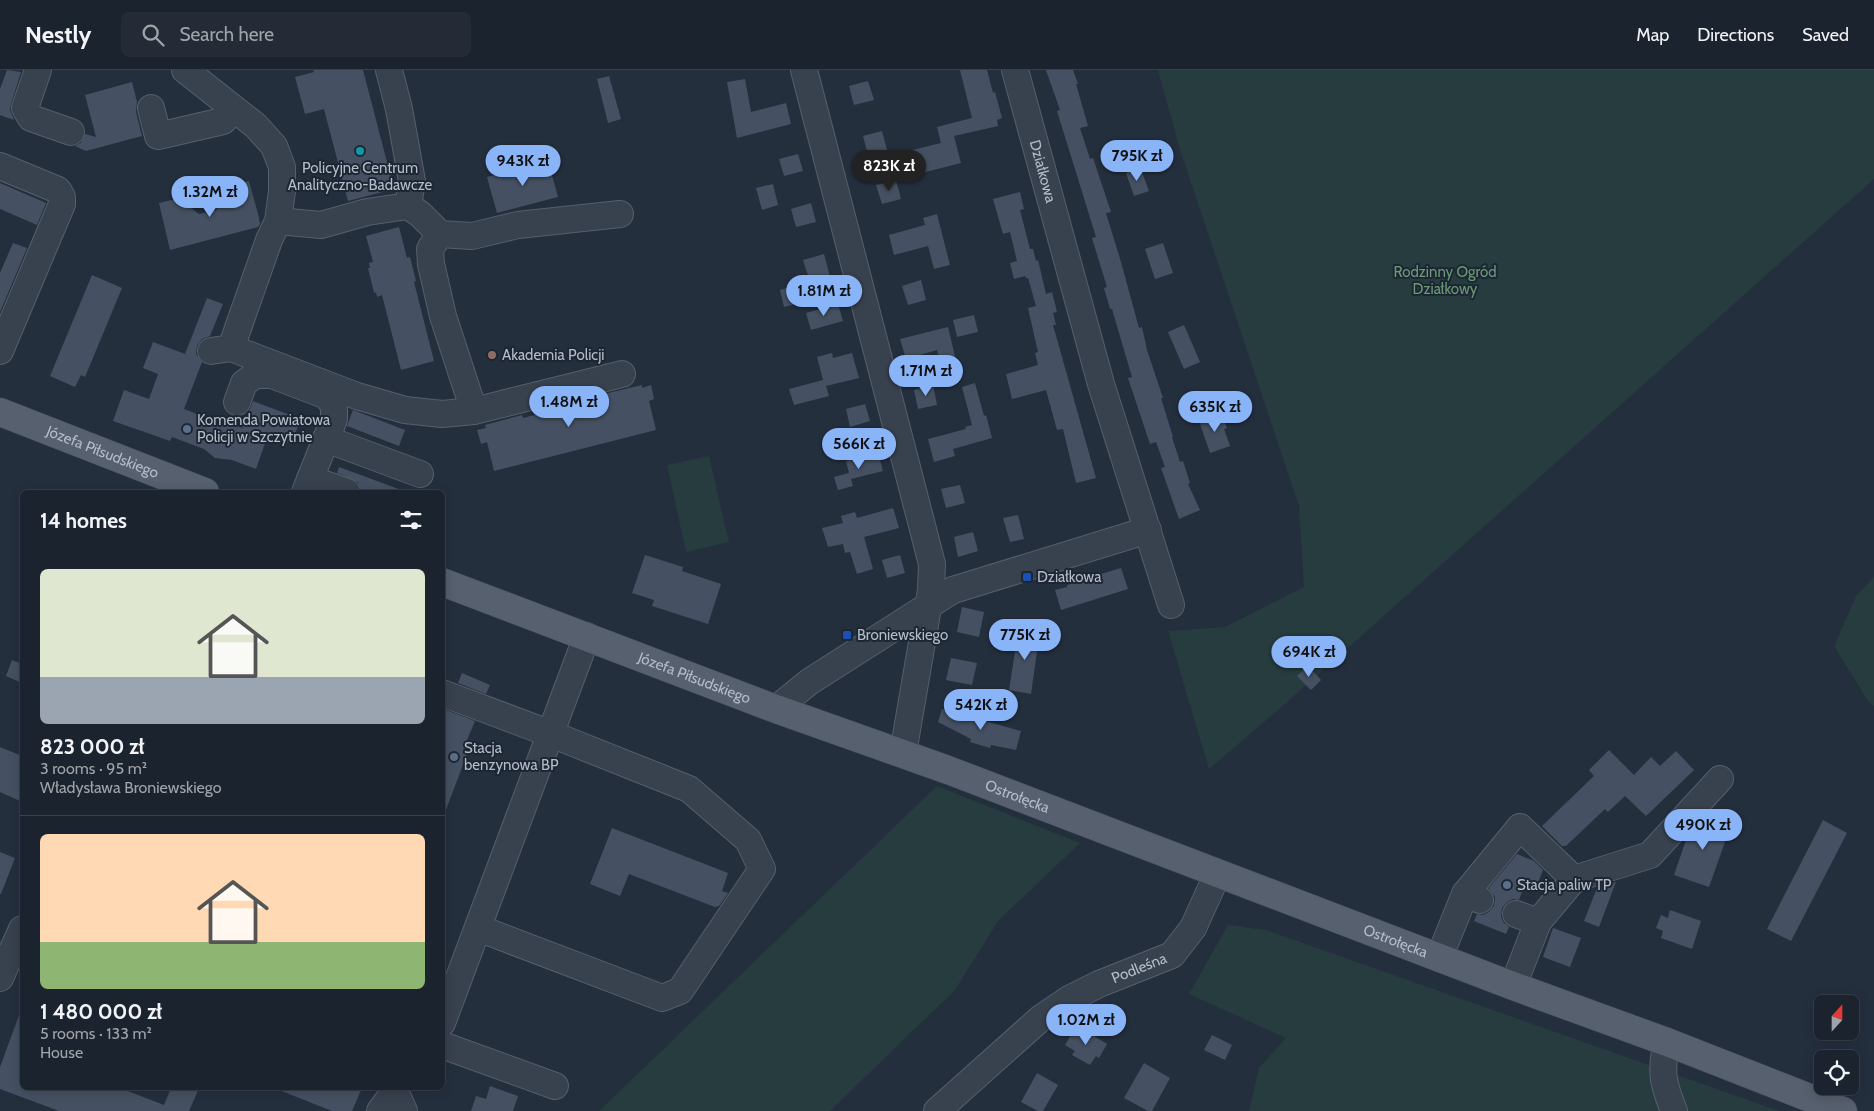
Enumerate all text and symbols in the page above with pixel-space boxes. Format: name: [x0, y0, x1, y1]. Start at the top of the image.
search box: [121, 12, 471, 57]
text: Nestly: [25, 20, 91, 49]
icon: search: [139, 21, 167, 49]
text: Search here: [179, 23, 274, 46]
text: Map: [1636, 24, 1669, 46]
text: Directions: [1697, 24, 1774, 46]
text: Saved: [1802, 24, 1849, 46]
street label: Działkowa: [1026, 138, 1060, 205]
pin: 795K zł: [1091, 140, 1183, 182]
pin: 943K zł: [477, 144, 569, 187]
marker: Policyjne Centrum Analityczno-Badawcze: [354, 145, 366, 157]
text: 795K zł: [1111, 146, 1163, 165]
pin: 823K zł: [843, 150, 935, 192]
text: 943K zł: [497, 151, 549, 170]
text: 823K zł: [863, 156, 915, 175]
place label: Policyjne Centrum Analityczno-Badawcze: [288, 159, 433, 194]
pin: 1.32M zł: [158, 176, 262, 218]
text: 1.32M zł: [182, 182, 238, 201]
park label: Rodzinny Ogród Działkowy: [1393, 263, 1497, 298]
pin: 1.81M zł: [772, 274, 876, 317]
text: 1.81M zł: [797, 281, 851, 300]
place label: Akademia Policji: [502, 346, 605, 364]
marker: Akademia Policji: [486, 349, 498, 361]
pin: 1.71M zł: [874, 354, 978, 397]
text: 1.71M zł: [900, 361, 952, 380]
pin: 1.48M zł: [517, 386, 621, 428]
pin: 635K zł: [1169, 390, 1261, 433]
text: 1.48M zł: [540, 392, 598, 411]
text: 635K zł: [1189, 397, 1241, 416]
place label: Komenda Powiatowa Policji w Szczytnie: [197, 411, 331, 446]
street label: Józefa Piłsudskiego: [43, 422, 161, 482]
marker: Komenda Powiatowa Policji w Szczytnie: [181, 423, 193, 435]
pin: 566K zł: [813, 428, 905, 470]
text: 566K zł: [833, 434, 885, 453]
icon: filters: [397, 506, 425, 534]
text: 14 homes: [40, 508, 127, 533]
place label: Działkowa: [1037, 568, 1102, 586]
marker: Działkowa: [1021, 571, 1033, 583]
icon: home: [188, 601, 278, 691]
pin: 775K zł: [979, 618, 1071, 661]
text: 775K zł: [1000, 625, 1050, 644]
place label: Broniewskiego: [857, 626, 948, 644]
marker: Broniewskiego: [841, 629, 853, 641]
pin: 694K zł: [1263, 636, 1355, 678]
text: 694K zł: [1282, 642, 1336, 661]
street label: Józefa Piłsudskiego: [635, 648, 753, 708]
pin: 542K zł: [935, 688, 1027, 731]
text: 542K zł: [955, 695, 1007, 714]
text: 823 000 zł: [40, 734, 144, 759]
place label: Stacja benzynowa BP: [464, 739, 559, 774]
marker: Stacja benzynowa BP: [448, 751, 460, 763]
text: 3 rooms · 95 m²: [40, 759, 147, 778]
street label: Ostrołęcka: [983, 776, 1053, 817]
text: Władysława Broniewskiego: [40, 778, 222, 797]
pin: 490K zł: [1657, 808, 1749, 851]
text: 490K zł: [1675, 815, 1731, 834]
icon: home: [188, 867, 278, 957]
place label: Stacja paliw TP: [1517, 876, 1612, 894]
marker: Stacja paliw TP: [1501, 879, 1513, 891]
street label: Ostrołęcka: [1361, 921, 1431, 962]
street label: Podleśna: [1109, 949, 1170, 987]
north arrow: [1814, 995, 1859, 1040]
map controls: [1814, 995, 1859, 1095]
text: 1 480 000 zł: [40, 999, 162, 1024]
pin: 1.02M zł: [1034, 1004, 1138, 1046]
text: 1.02M zł: [1057, 1010, 1115, 1029]
text: 5 rooms · 133 m²: [40, 1024, 152, 1043]
text: House: [40, 1043, 83, 1062]
button: locate: [1814, 1050, 1859, 1095]

